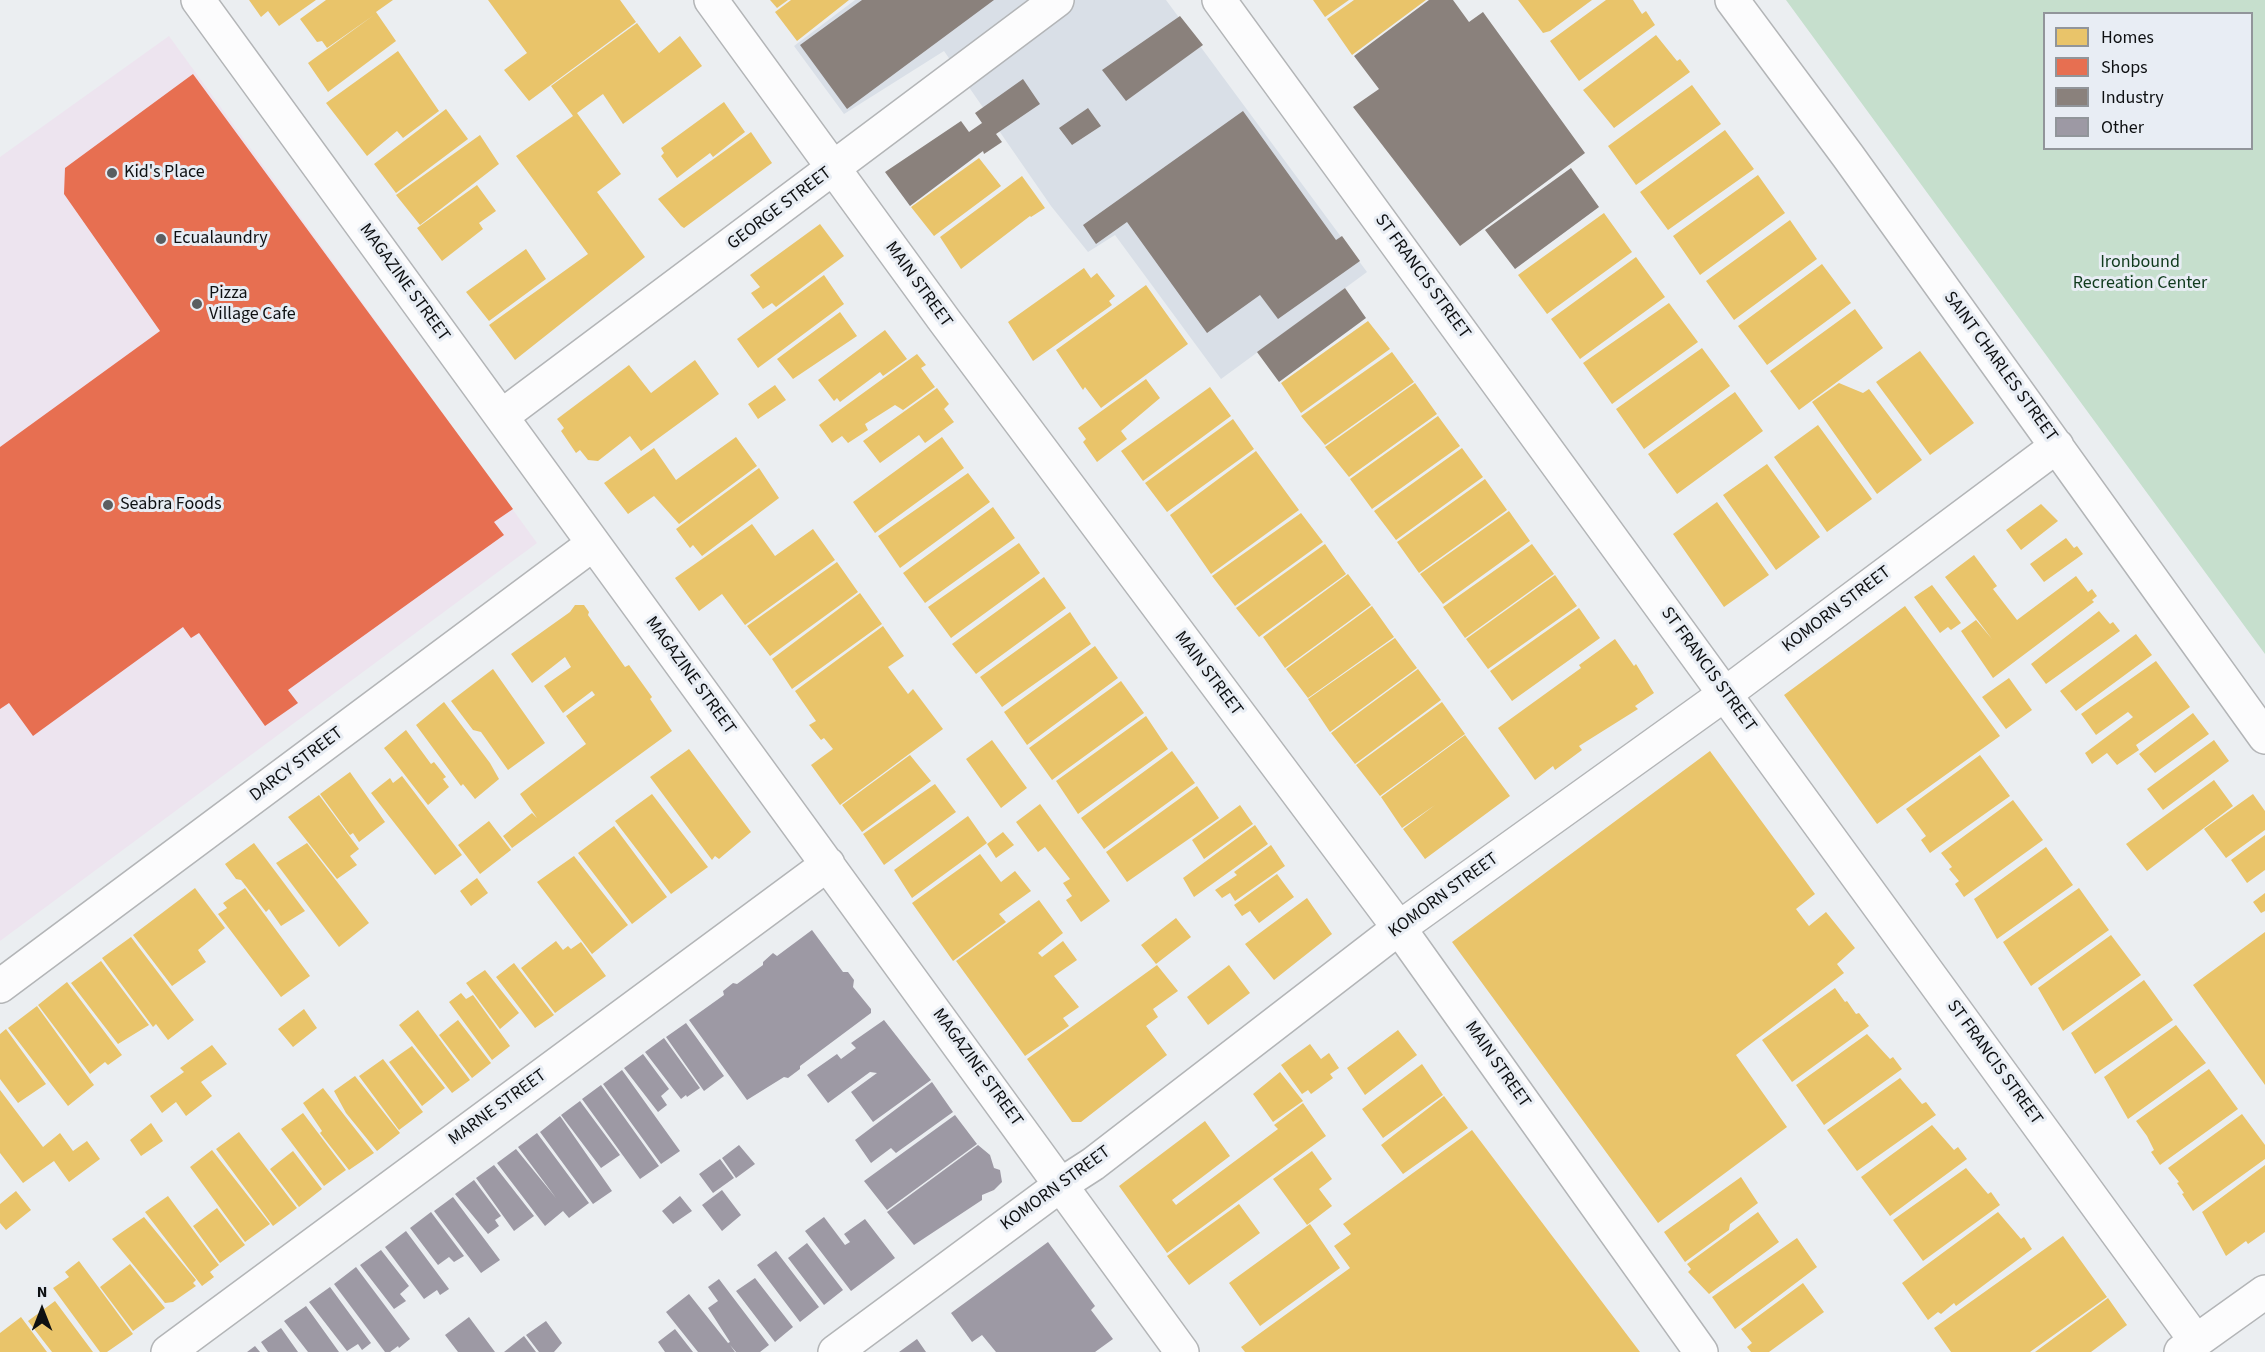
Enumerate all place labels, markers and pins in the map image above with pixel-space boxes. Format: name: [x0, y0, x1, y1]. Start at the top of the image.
place label: Kid's Place: [124, 162, 205, 184]
marker: Kid's Place: [105, 166, 119, 180]
place label: Ecualaundry: [173, 228, 268, 250]
marker: Ecualaundry: [154, 232, 168, 246]
place label: Pizza Village Cafe: [209, 283, 296, 326]
marker: Pizza Village Cafe: [190, 297, 204, 311]
place label: Seabra Foods: [120, 494, 221, 516]
marker: Seabra Foods: [101, 498, 115, 512]

